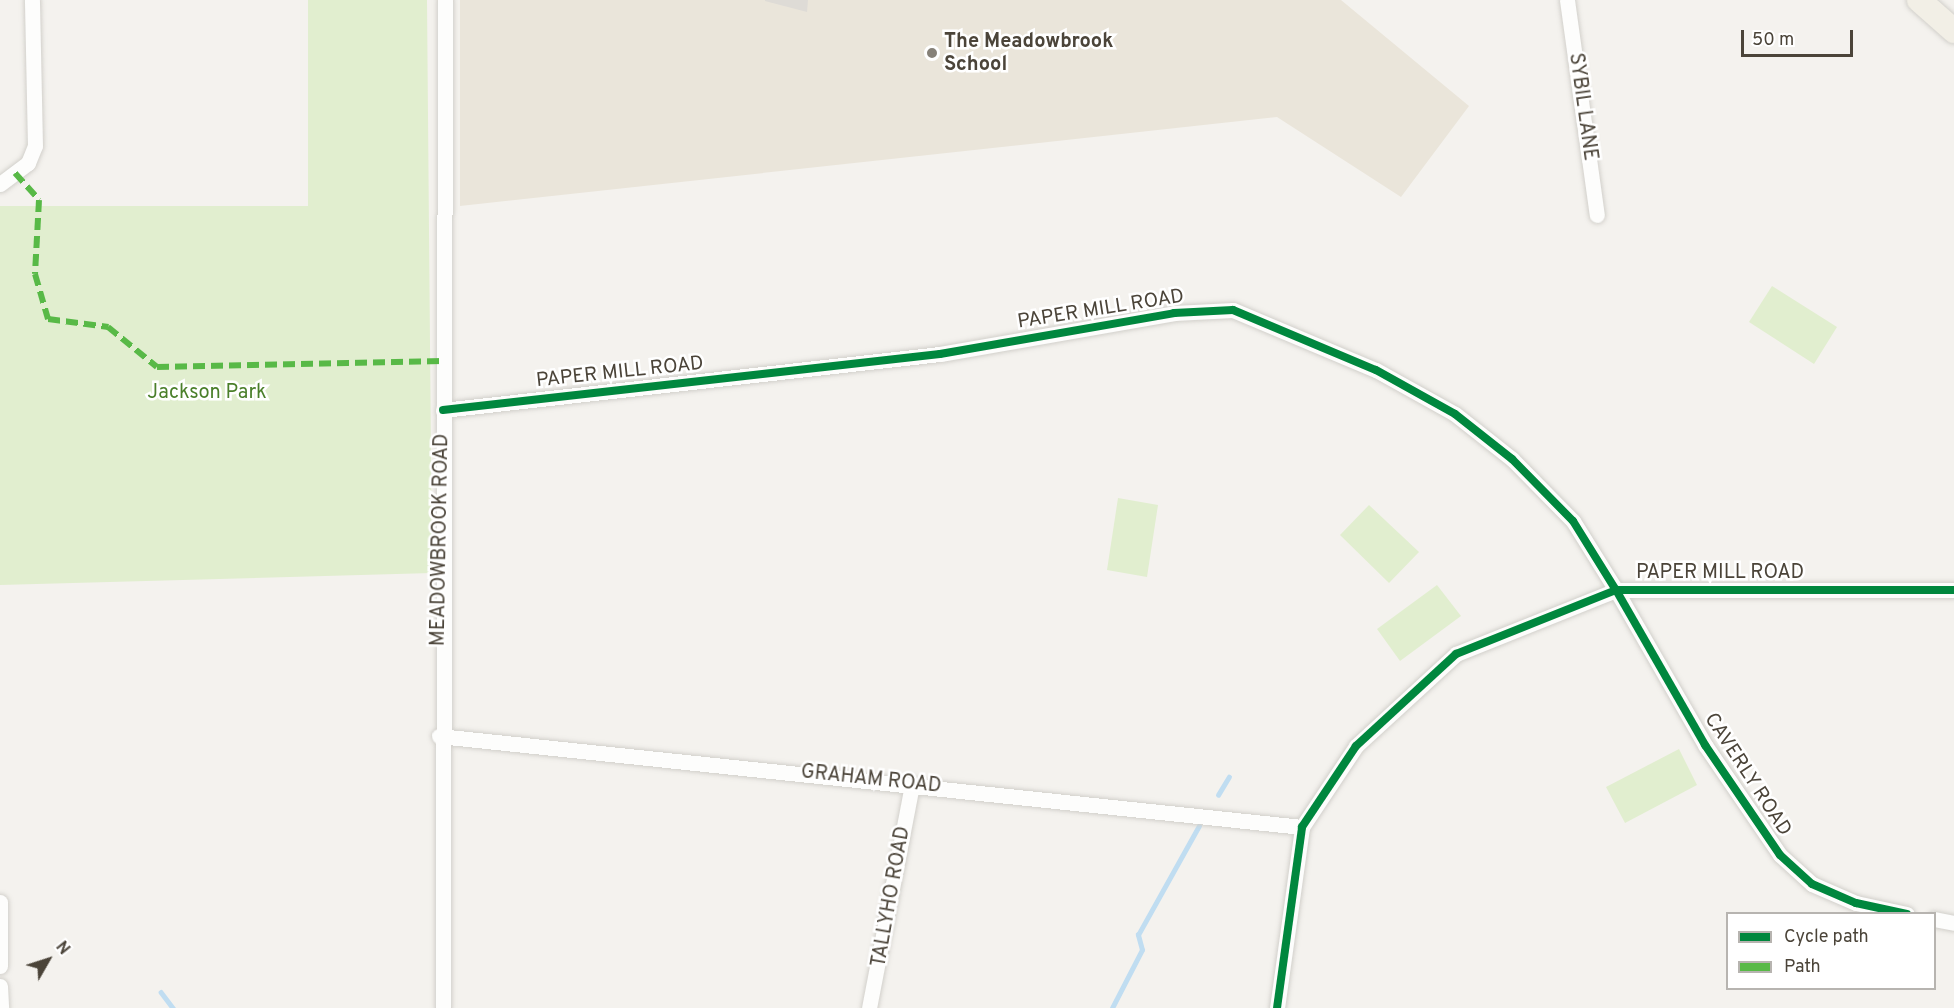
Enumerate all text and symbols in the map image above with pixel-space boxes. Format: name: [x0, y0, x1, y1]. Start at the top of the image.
scale bar: [1744, 18, 1856, 56]
text: 50 m: [1752, 29, 1794, 52]
place label: The Meadowbrook School: [944, 30, 1113, 77]
marker: The Meadowbrook School: [925, 46, 939, 60]
street label: SYBIL LANE: [1563, 51, 1601, 163]
street label: PAPER MILL ROAD: [1016, 285, 1186, 335]
street label: PAPER MILL ROAD: [535, 352, 705, 394]
park label: Jackson Park: [147, 381, 267, 405]
street label: MEADOWBROOK ROAD: [427, 433, 455, 647]
street label: PAPER MILL ROAD: [1636, 561, 1804, 585]
street label: CAVERLY ROAD: [1698, 709, 1796, 841]
street label: GRAHAM ROAD: [800, 761, 942, 799]
street label: TALLYHO ROAD: [868, 825, 916, 969]
legend: [1726, 912, 1936, 990]
text: Cycle path: [1784, 926, 1869, 949]
north arrow: [18, 930, 78, 990]
text: N: [51, 938, 73, 959]
text: Path: [1784, 956, 1821, 979]

